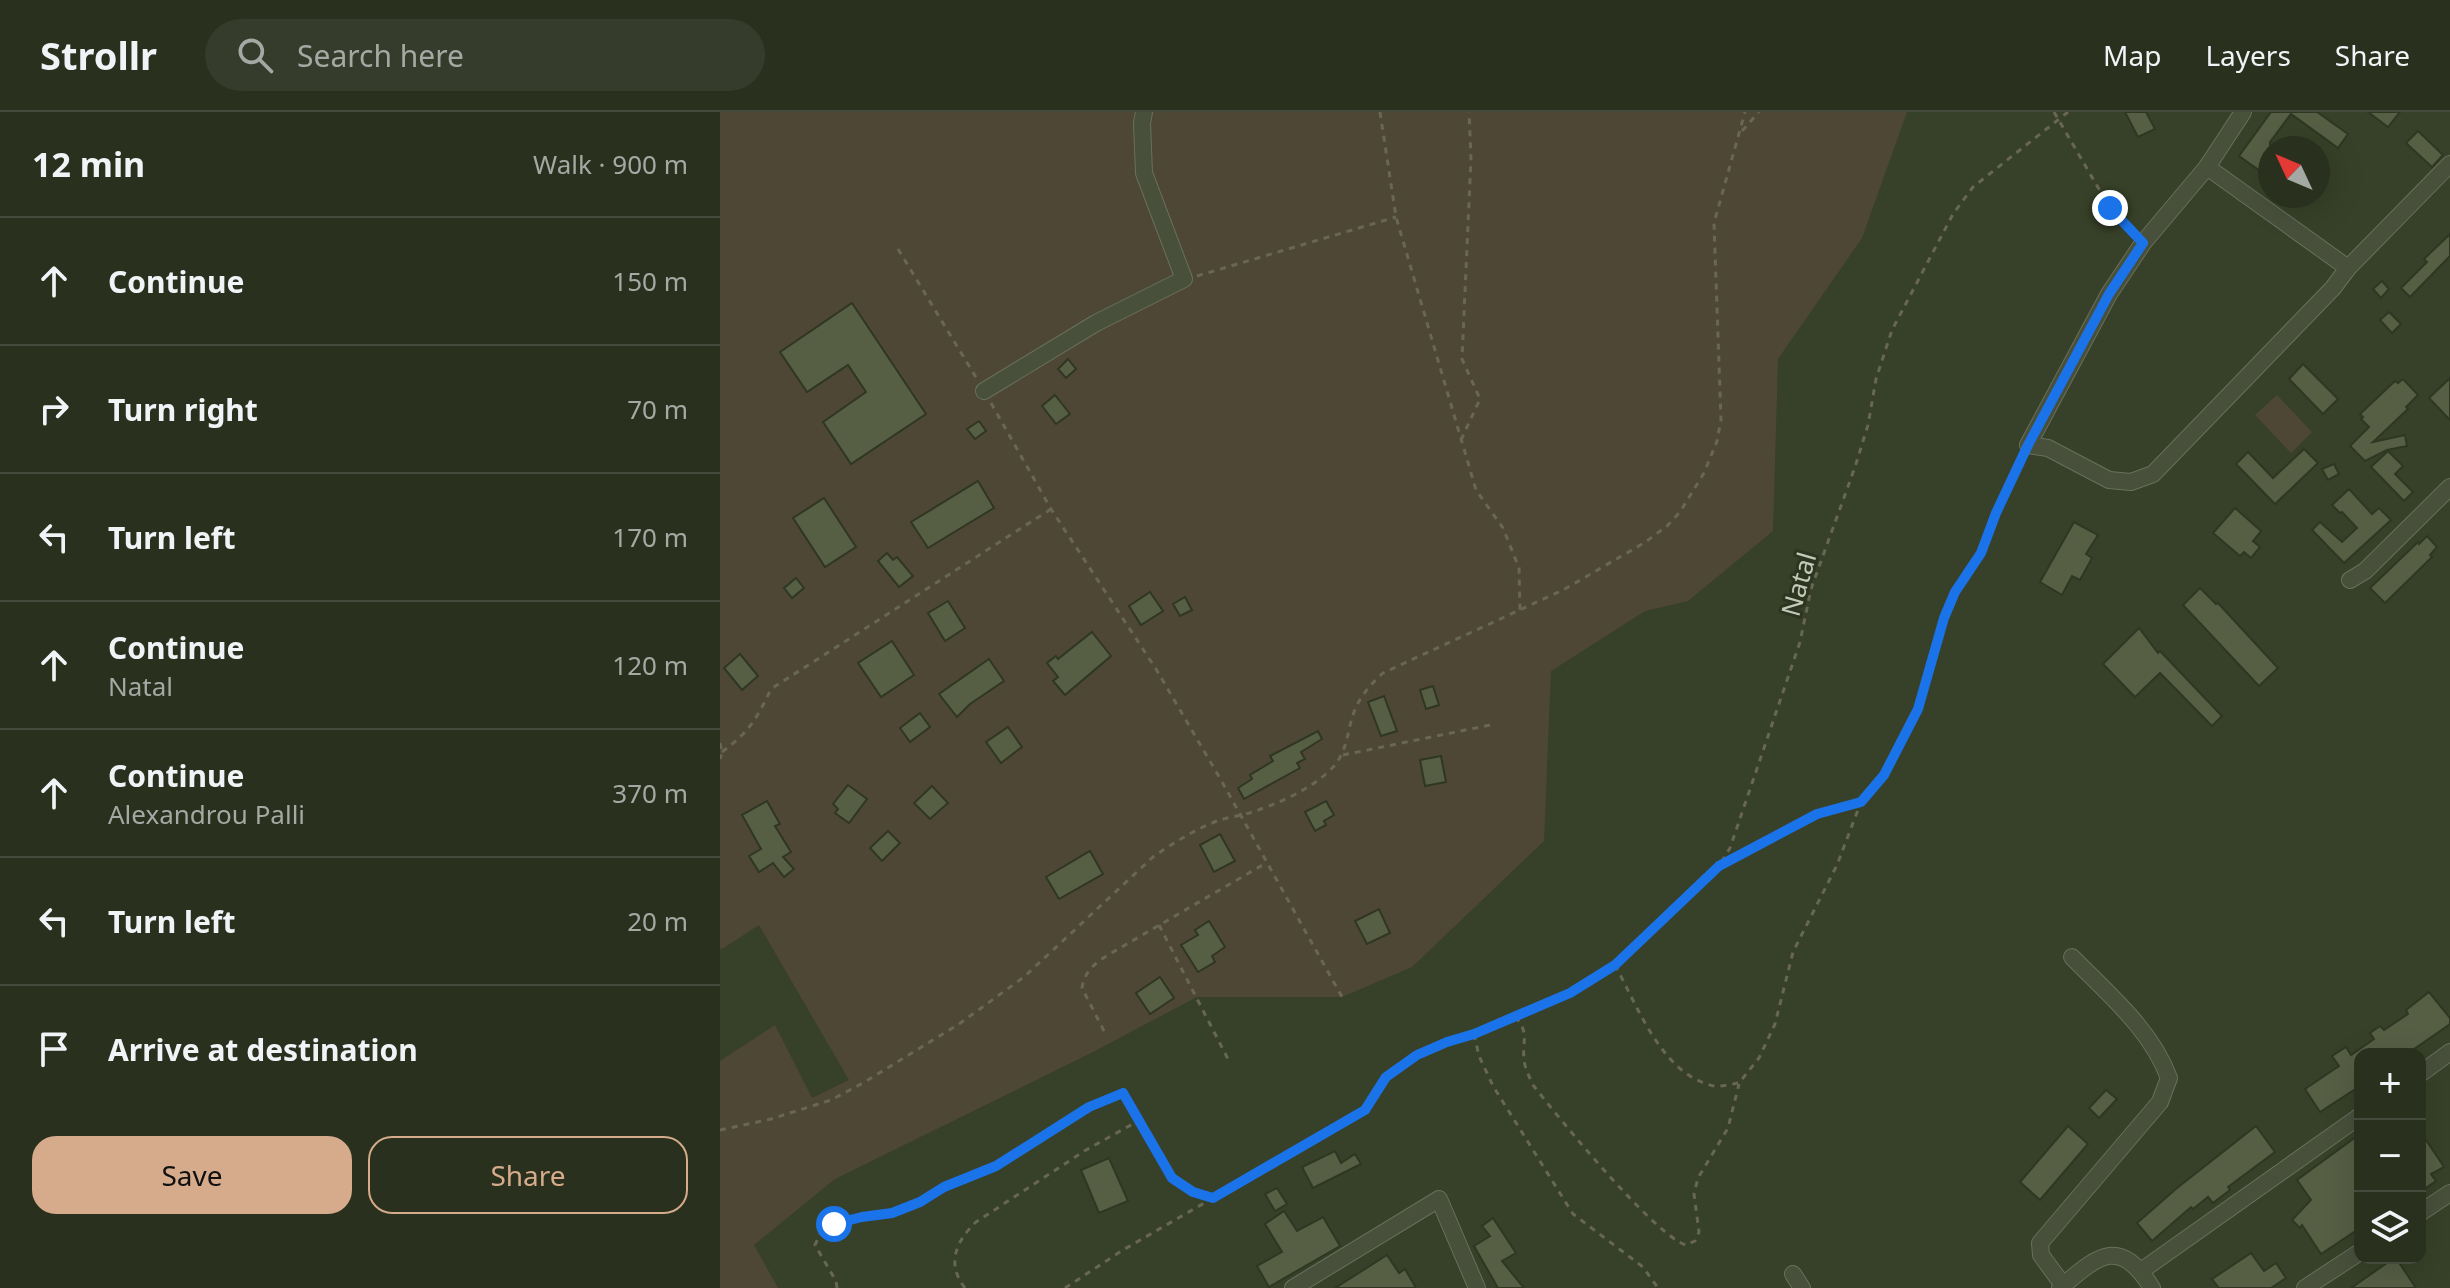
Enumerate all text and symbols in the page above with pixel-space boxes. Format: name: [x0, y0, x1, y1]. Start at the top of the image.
search box: [205, 19, 765, 91]
text: Strollr: [40, 29, 157, 81]
icon: search: [233, 33, 277, 77]
text: Search here: [297, 35, 464, 76]
text: Map: [2103, 36, 2161, 74]
text: Layers: [2205, 36, 2291, 74]
text: Share: [2335, 36, 2410, 74]
north arrow: [2258, 136, 2330, 208]
text: 12 min: [32, 141, 145, 187]
text: Walk · 900 m: [533, 146, 688, 182]
route end: [2092, 190, 2128, 226]
icon: ahead: [32, 259, 76, 303]
text: Continue: [108, 261, 244, 302]
text: 150 m: [612, 263, 688, 299]
icon: right: [32, 387, 76, 431]
text: Turn right: [108, 389, 258, 430]
text: 70 m: [627, 391, 688, 427]
icon: left: [32, 515, 76, 559]
text: Turn left: [108, 517, 236, 558]
text: 170 m: [612, 519, 688, 555]
street label: Natal: [1772, 548, 1824, 620]
text: Continue: [108, 627, 244, 668]
icon: ahead: [32, 643, 76, 687]
text: 120 m: [612, 647, 688, 683]
text: Natal: [108, 668, 173, 704]
text: Continue: [108, 755, 244, 796]
icon: ahead: [32, 771, 76, 815]
text: 370 m: [612, 775, 688, 811]
text: Alexandrou Palli: [108, 796, 305, 832]
icon: left: [32, 899, 76, 943]
text: Turn left: [108, 901, 236, 942]
text: 20 m: [627, 903, 688, 939]
icon: arrive: [32, 1027, 76, 1071]
text: Arrive at destination: [108, 1029, 418, 1070]
map controls: [2354, 1048, 2426, 1264]
button: +: [2354, 1048, 2426, 1120]
button: −: [2354, 1120, 2426, 1192]
button: Save: [32, 1136, 352, 1214]
button: Share: [368, 1136, 688, 1214]
button: layers: [2354, 1192, 2426, 1264]
route start: [816, 1206, 852, 1242]

